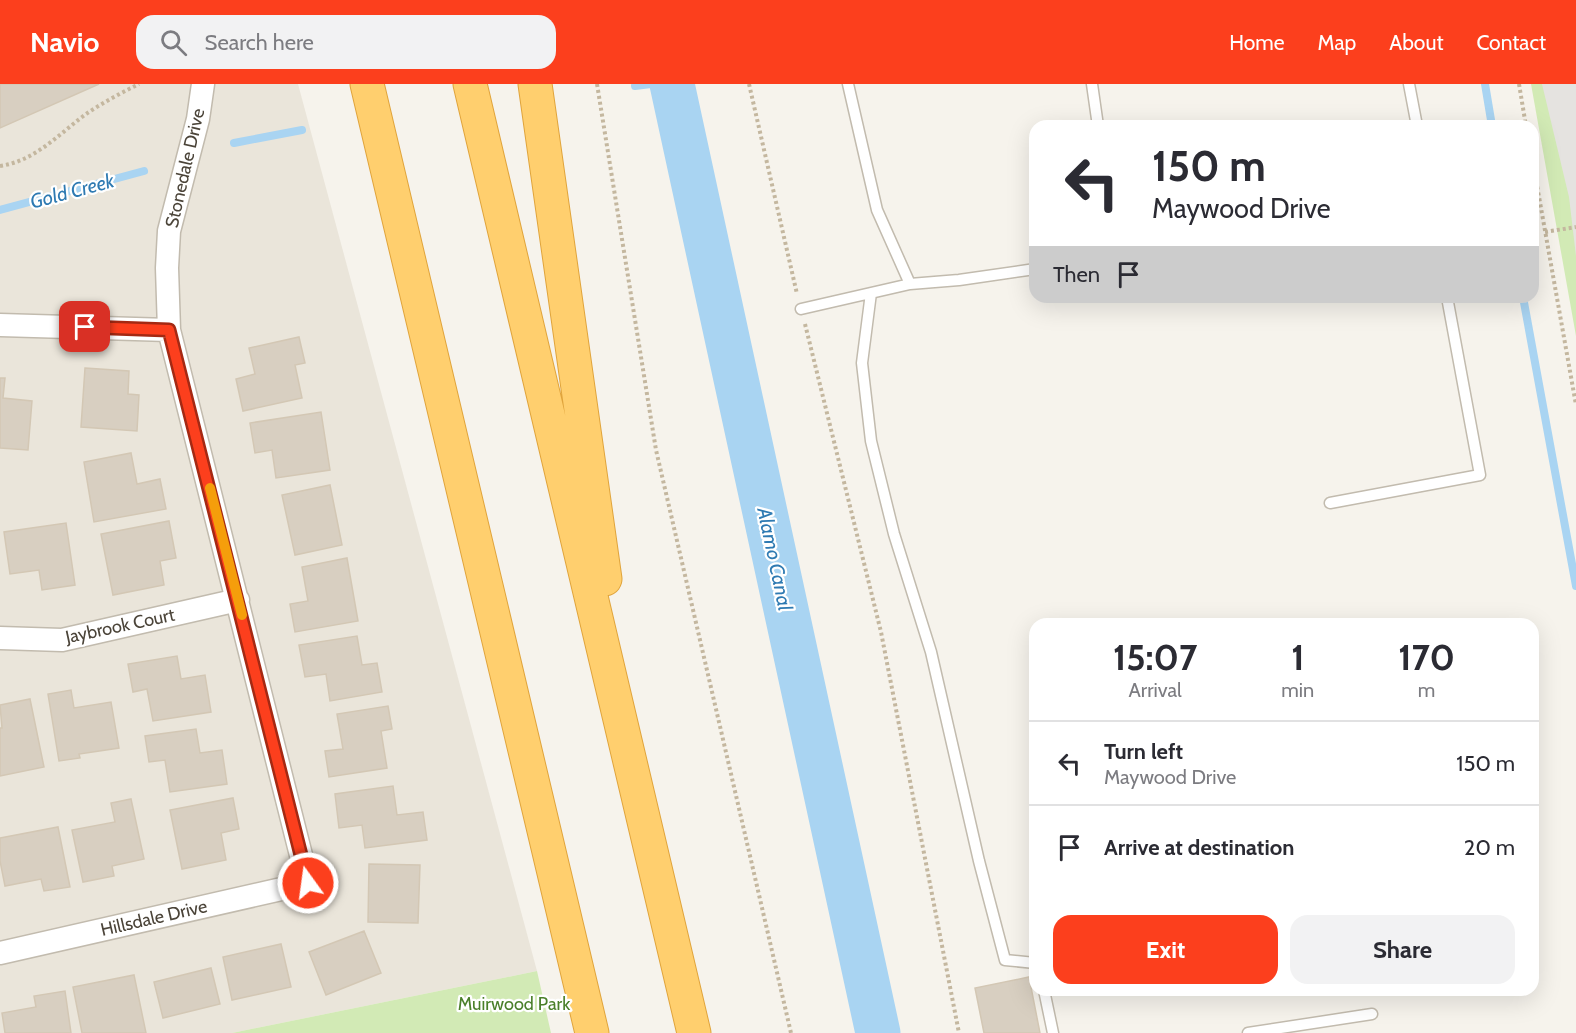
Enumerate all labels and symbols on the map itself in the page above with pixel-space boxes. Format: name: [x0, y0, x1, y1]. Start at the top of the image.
street label: Stonedale Drive: [161, 106, 209, 230]
water label: Gold Creek: [27, 168, 118, 214]
pin: [59, 301, 110, 352]
water label: Alamo Canal: [752, 504, 798, 613]
street label: Jaybrook Court: [62, 604, 177, 649]
position arrow: [276, 851, 340, 915]
street label: Hillsdale Drive: [99, 895, 209, 941]
park label: Muirwood Park: [458, 993, 571, 1015]

